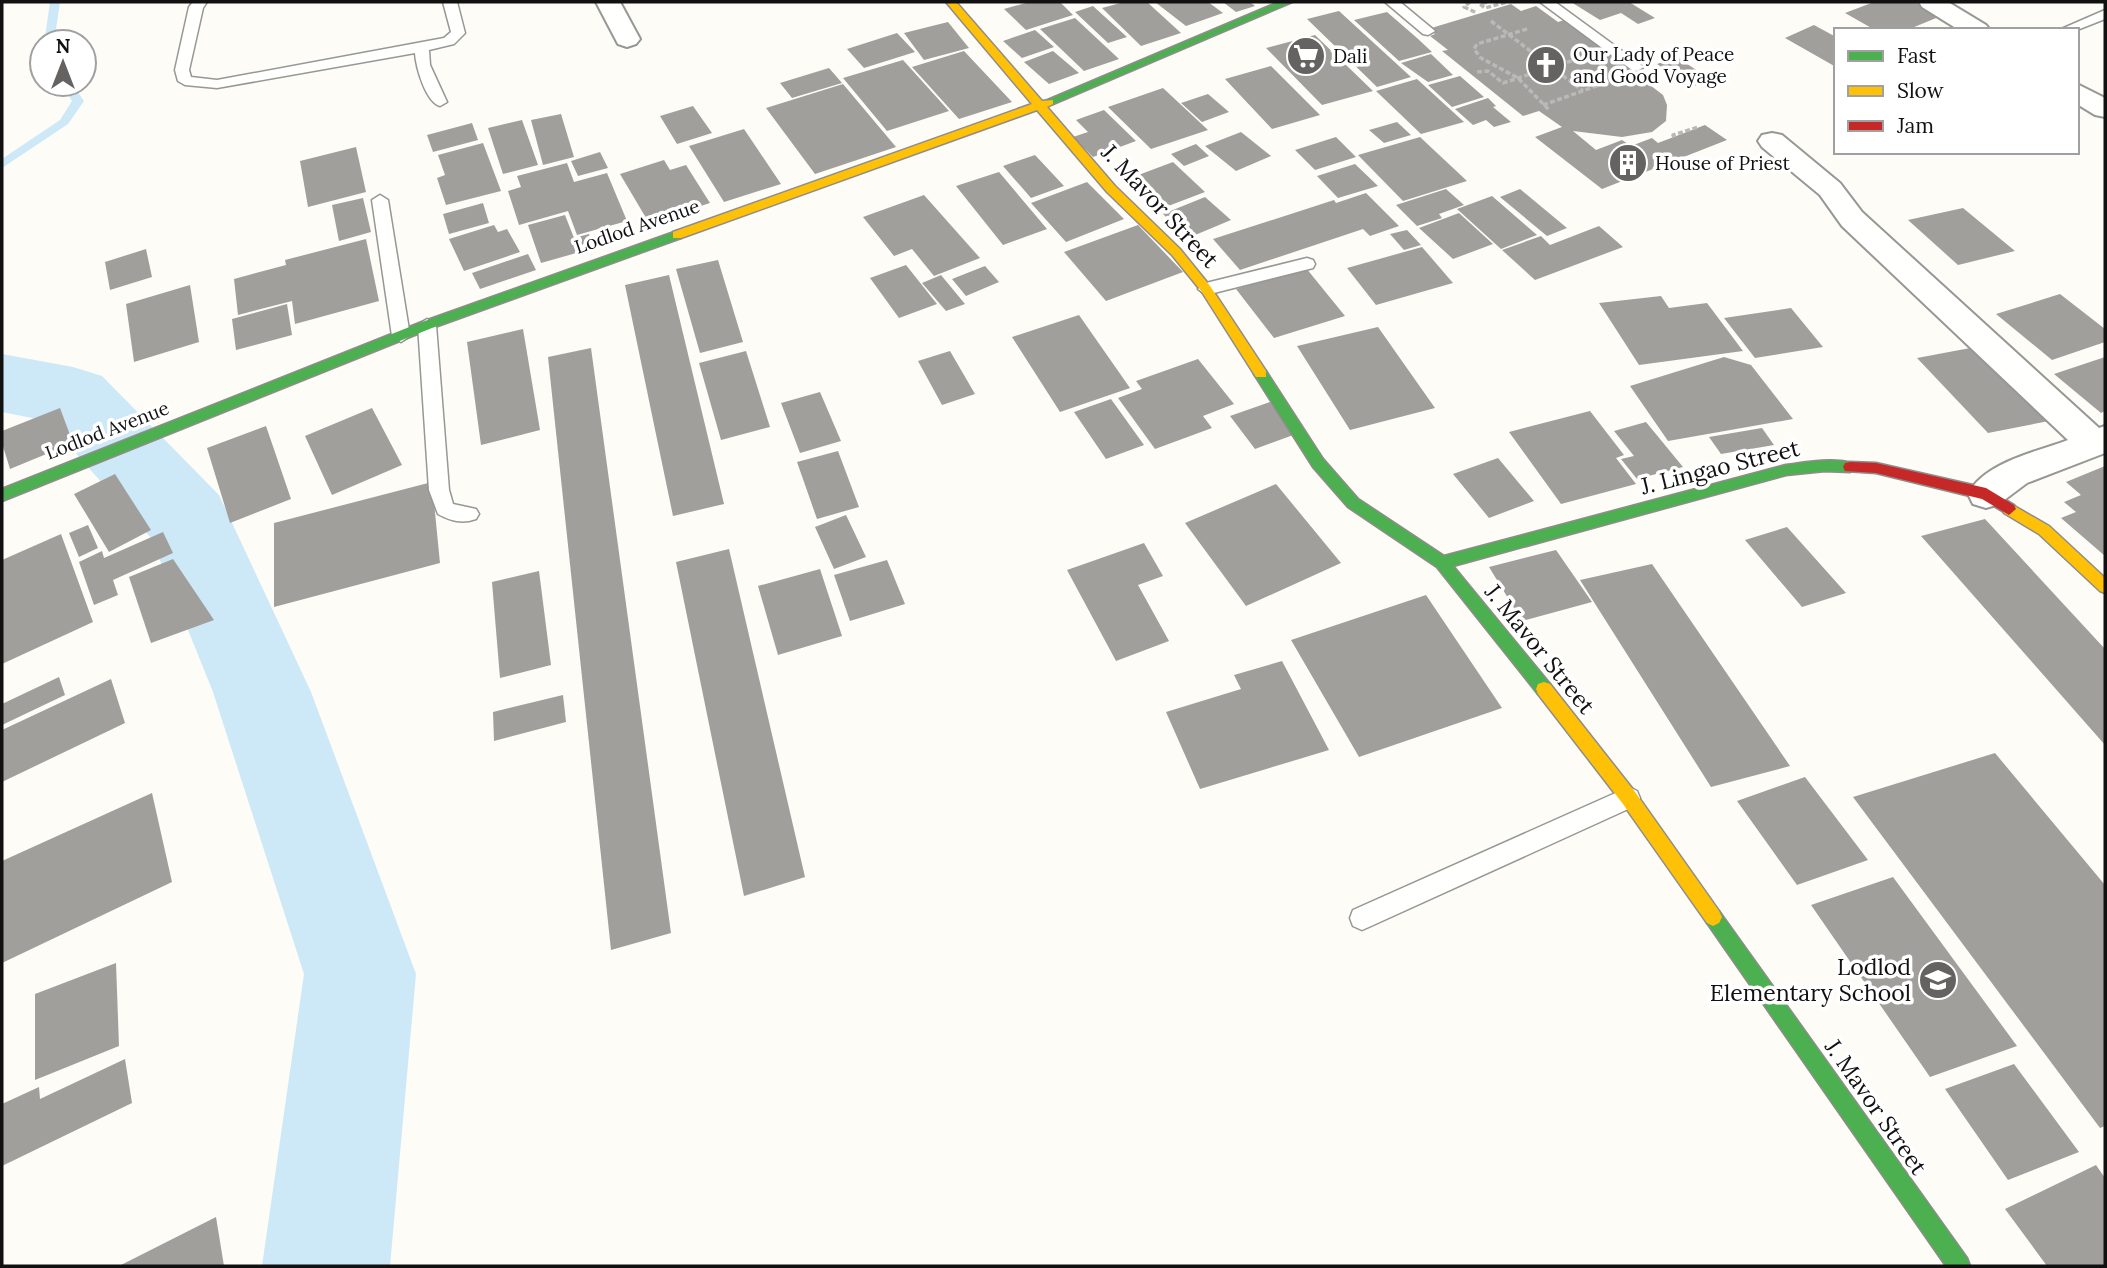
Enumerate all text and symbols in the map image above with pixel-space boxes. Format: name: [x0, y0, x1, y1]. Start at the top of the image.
north arrow: [28, 28, 98, 98]
legend: [1834, 28, 2079, 154]
text: N: [56, 34, 71, 58]
supermarket icon: Dali: [1285, 35, 1327, 77]
place label: Our Lady of Peace and Good Voyage: [1573, 42, 1734, 88]
text: Fast: [1897, 42, 1937, 69]
place label: Dali: [1333, 44, 1367, 68]
church icon: Our Lady of Peace and Good Voyage: [1525, 44, 1567, 86]
text: Slow: [1897, 77, 1944, 104]
text: Jam: [1896, 112, 1934, 139]
street label: J. Mavor Street: [1095, 137, 1225, 274]
building icon: House of Priest: [1607, 142, 1649, 184]
place label: House of Priest: [1655, 151, 1791, 175]
street label: Lodlod Avenue: [571, 193, 703, 259]
street label: Lodlod Avenue: [42, 395, 172, 465]
street label: J. Lingao Street: [1636, 433, 1802, 501]
street label: J. Mavor Street: [1479, 577, 1602, 720]
place label: Lodlod Elementary School: [1710, 952, 1911, 1007]
school or university icon: Lodlod Elementary School: [1917, 959, 1959, 1001]
street label: J. Mavor Street: [1818, 1033, 1934, 1180]

